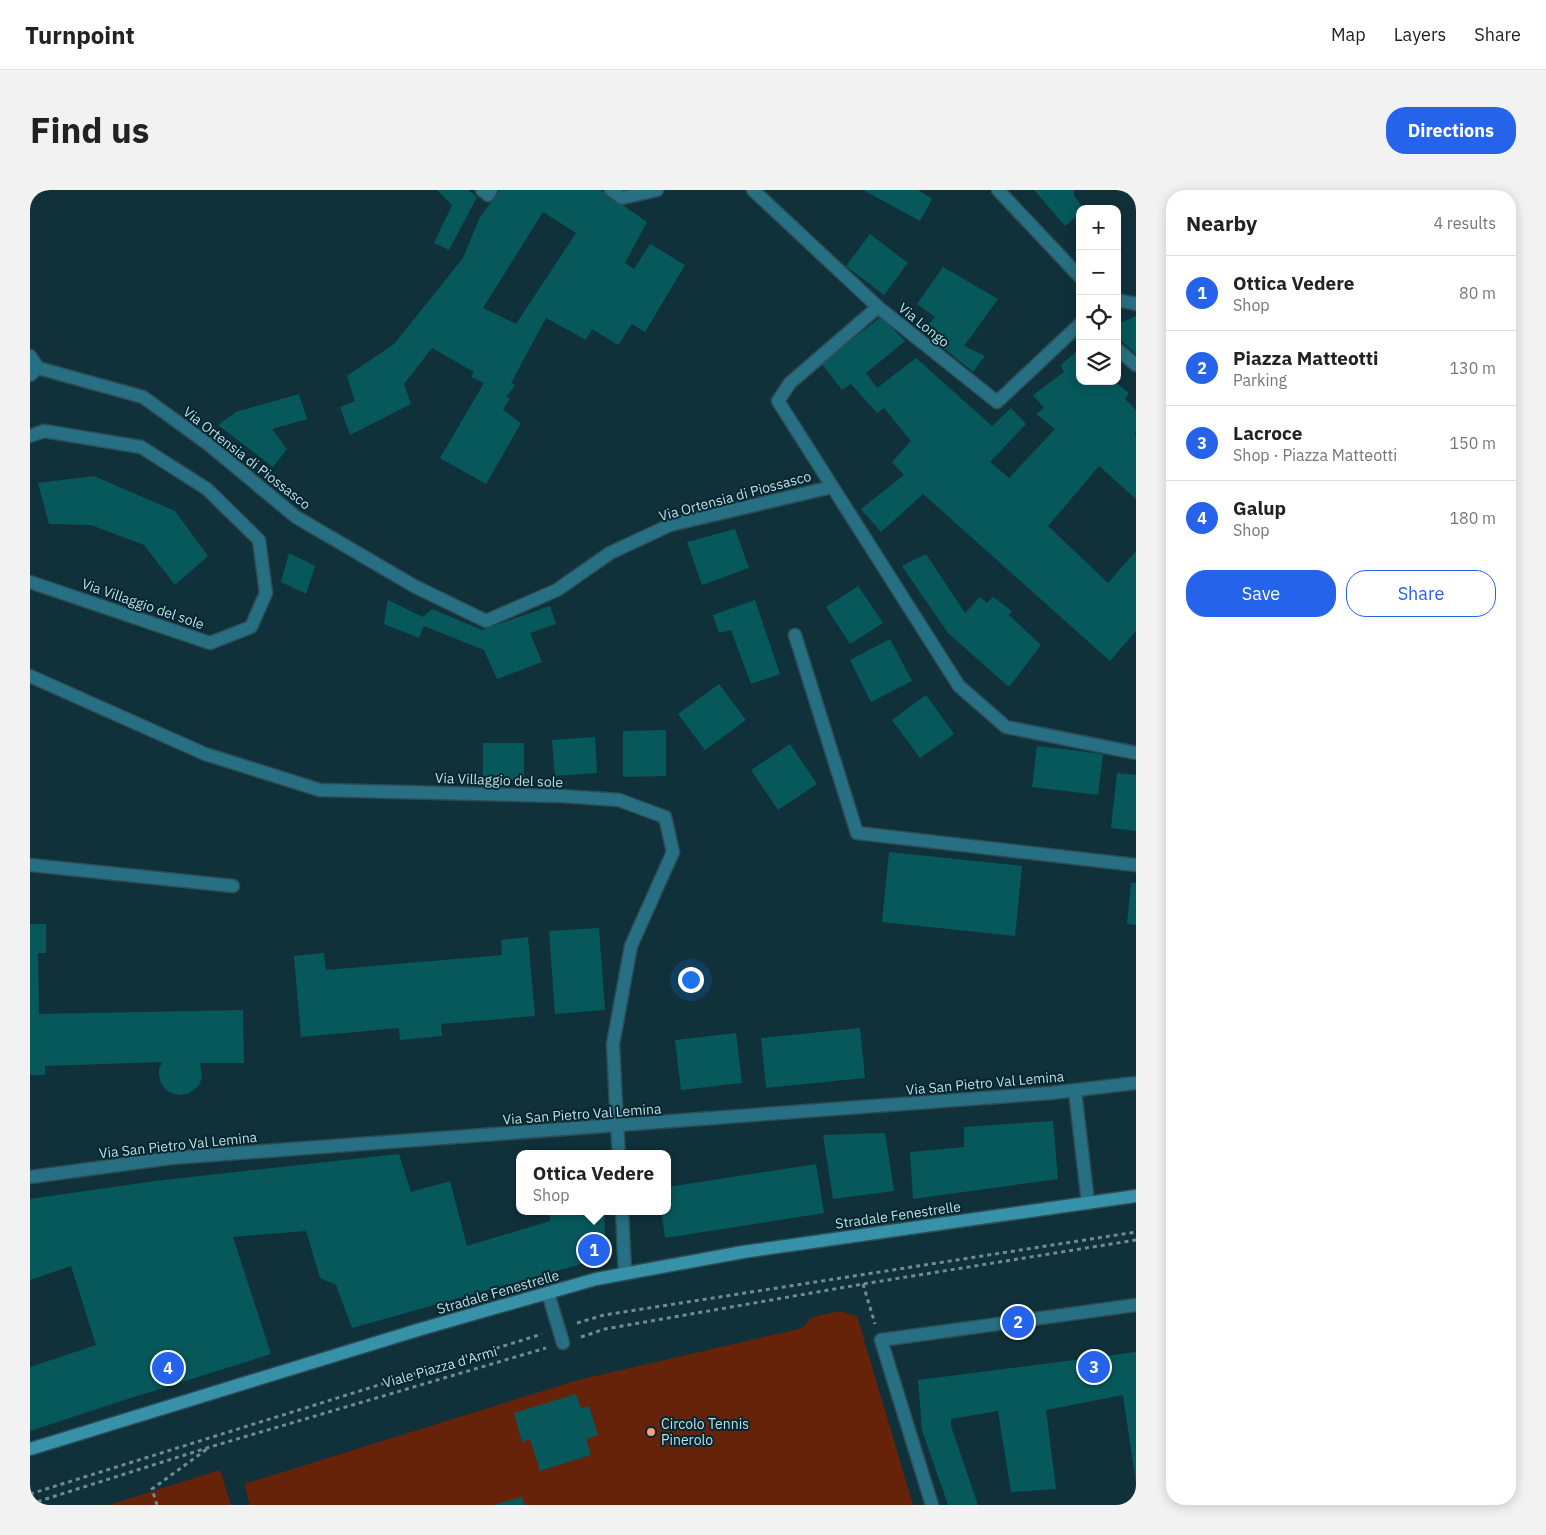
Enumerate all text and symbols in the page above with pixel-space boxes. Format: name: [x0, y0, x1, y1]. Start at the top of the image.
text: Turnpoint: [25, 19, 135, 51]
text: Map: [1331, 23, 1366, 46]
text: Layers: [1394, 23, 1446, 46]
text: Share: [1474, 23, 1521, 46]
text: Find us: [30, 107, 149, 153]
button: Directions: [1386, 107, 1516, 154]
map controls: [1076, 205, 1121, 385]
button: +: [1076, 205, 1121, 250]
text: Nearby: [1186, 209, 1257, 237]
text: 4 results: [1433, 213, 1496, 233]
button: −: [1076, 250, 1121, 295]
text: Ottica Vedere: [1233, 271, 1354, 295]
text: 1: [1197, 283, 1207, 303]
text: 80 m: [1459, 283, 1496, 303]
button: locate: [1076, 295, 1121, 340]
text: Shop: [1233, 295, 1270, 315]
street label: Via Longo: [895, 299, 953, 351]
button: layers: [1076, 340, 1121, 385]
text: Piazza Matteotti: [1233, 346, 1379, 370]
text: 2: [1197, 358, 1207, 378]
text: 130 m: [1449, 358, 1496, 378]
text: Parking: [1233, 370, 1287, 390]
street label: Via Ortensia di Piossasco: [180, 403, 314, 513]
text: Lacroce: [1233, 421, 1302, 445]
text: 3: [1197, 433, 1207, 453]
text: 150 m: [1449, 433, 1496, 453]
text: Shop · Piazza Matteotti: [1233, 445, 1397, 465]
street label: Via Ortensia di Piossasco: [657, 467, 813, 525]
text: Galup: [1233, 496, 1286, 520]
text: 4: [1197, 508, 1207, 528]
text: 180 m: [1449, 508, 1496, 528]
text: Shop: [1233, 520, 1270, 540]
button: Save: [1186, 570, 1336, 617]
button: Share: [1346, 570, 1496, 617]
street label: Via Villaggio del sole: [79, 575, 207, 634]
street label: Via Villaggio del sole: [435, 769, 564, 791]
your location: [678, 967, 704, 993]
street label: Via San Pietro Val Lemina: [905, 1067, 1065, 1099]
street label: Via San Pietro Val Lemina: [502, 1099, 662, 1129]
street label: Via San Pietro Val Lemina: [98, 1128, 258, 1162]
popup: [516, 1150, 671, 1215]
text: Ottica Vedere: [533, 1161, 654, 1185]
text: Shop: [533, 1185, 569, 1205]
street label: Stradale Fenestrelle: [834, 1197, 962, 1233]
pin: 1: [578, 1231, 610, 1269]
street label: Stradale Fenestrelle: [435, 1266, 562, 1318]
pin: 2: [1002, 1303, 1034, 1341]
street label: Viale Piazza d'Armi: [381, 1342, 499, 1392]
pin: 3: [1078, 1348, 1110, 1386]
pin: 4: [152, 1349, 184, 1387]
place label: Circolo Tennis Pinerolo: [661, 1415, 749, 1449]
marker: Circolo Tennis Pinerolo: [645, 1426, 657, 1438]

